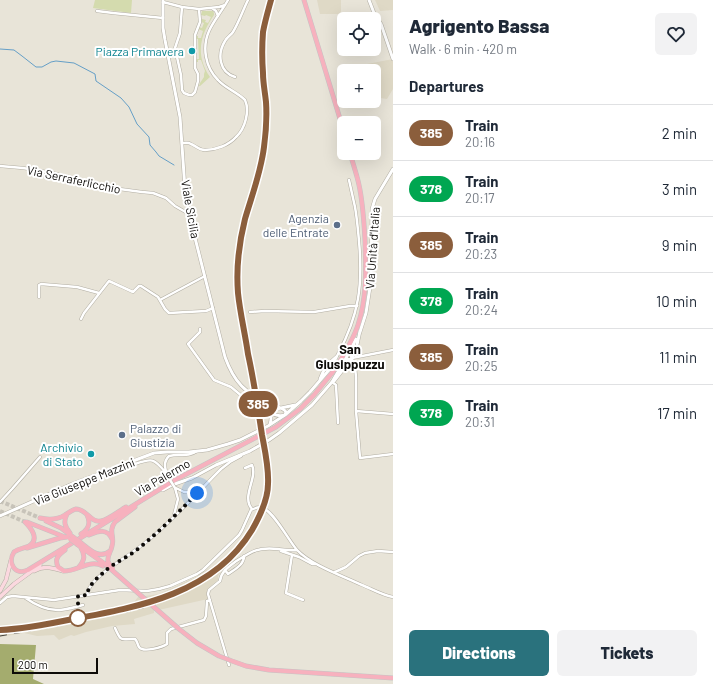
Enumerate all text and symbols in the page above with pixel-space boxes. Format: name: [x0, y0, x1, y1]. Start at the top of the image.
map controls: [337, 12, 381, 160]
button: locate: [337, 12, 381, 56]
button: heart: [655, 13, 697, 55]
text: Agrigento Bassa: [409, 14, 549, 37]
text: Walk · 6 min · 420 m: [409, 41, 517, 57]
place label: Piazza Primavera: [96, 44, 184, 58]
marker: Piazza Primavera: [187, 46, 197, 56]
button: +: [337, 64, 381, 108]
text: Departures: [409, 77, 484, 95]
button: −: [337, 116, 381, 160]
text: Train: [465, 116, 499, 134]
text: 385: [420, 124, 442, 141]
text: 2 min: [662, 124, 697, 142]
text: 20:16: [465, 134, 495, 150]
street label: Via Serraferlicchio: [26, 162, 122, 196]
text: Train: [465, 172, 499, 190]
street label: Viale Sicilia: [179, 179, 203, 239]
text: 378: [420, 180, 442, 197]
text: 3 min: [662, 180, 697, 198]
text: 20:17: [465, 190, 494, 206]
street label: Via Unità d'Italia: [362, 206, 382, 290]
place label: Agenzia delle Entrate: [263, 211, 329, 239]
marker: Agenzia delle Entrate: [332, 220, 342, 230]
text: Train: [465, 228, 499, 246]
text: 385: [420, 236, 442, 253]
text: 9 min: [662, 236, 697, 254]
text: 20:23: [465, 246, 497, 262]
text: Train: [465, 284, 499, 302]
text: 378: [420, 292, 442, 309]
text: 10 min: [656, 292, 697, 310]
text: 20:24: [465, 302, 498, 318]
text: Train: [465, 340, 499, 358]
district label: San Giusippuzzu: [315, 341, 385, 372]
text: 385: [420, 348, 442, 365]
text: 11 min: [659, 348, 697, 366]
text: 20:25: [465, 358, 497, 374]
line badge: 385: [235, 391, 281, 417]
text: 385: [247, 395, 269, 412]
text: Train: [465, 396, 499, 414]
text: 378: [420, 404, 442, 421]
text: 17 min: [657, 404, 697, 422]
text: 20:31: [465, 414, 495, 430]
place label: Palazzo di Giustizia: [130, 421, 181, 449]
marker: Palazzo di Giustizia: [117, 430, 127, 440]
place label: Archivio di Stato: [40, 440, 83, 468]
marker: Archivio di Stato: [86, 449, 96, 459]
street label: Via Giuseppe Mazzini: [31, 454, 137, 508]
street label: Via Palermo: [132, 455, 192, 499]
your location: [187, 483, 207, 503]
unlabelled marker: [69, 609, 87, 627]
button: Directions: [409, 630, 549, 676]
button: Tickets: [557, 630, 697, 676]
scale bar: [12, 656, 98, 675]
text: 200 m: [18, 658, 48, 671]

